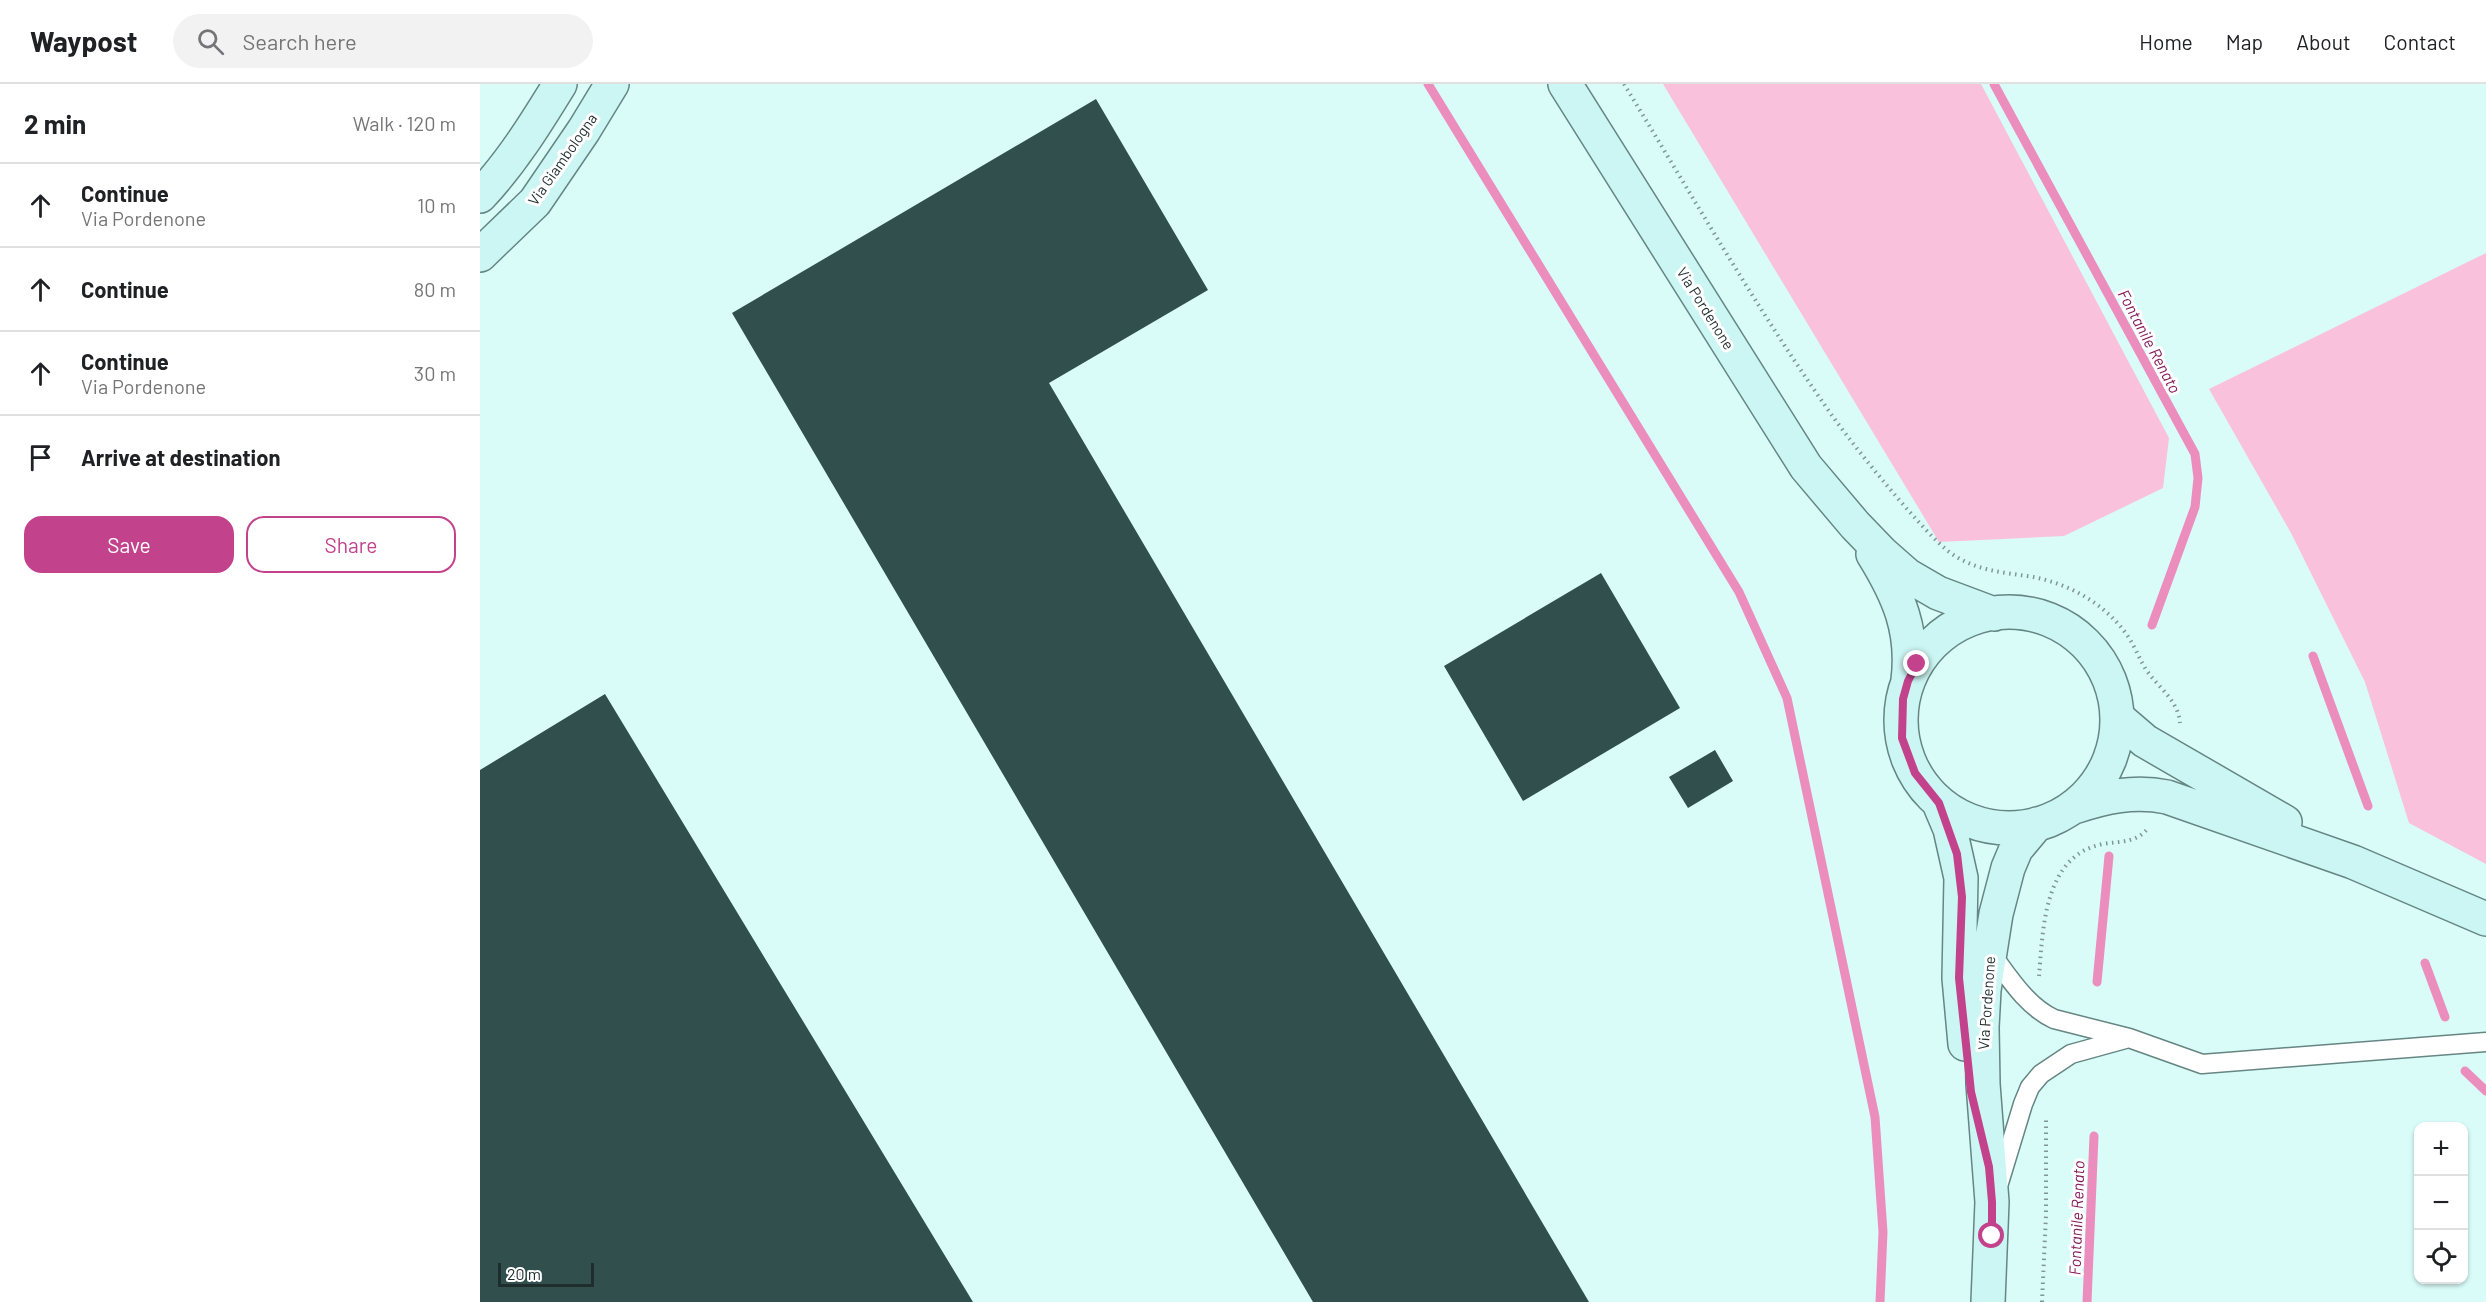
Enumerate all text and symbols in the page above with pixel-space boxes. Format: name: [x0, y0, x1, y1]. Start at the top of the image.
search box: [173, 14, 593, 68]
text: Waypost: [30, 24, 137, 58]
icon: search: [194, 25, 227, 58]
text: Search here: [242, 28, 357, 54]
text: Home: [2139, 29, 2193, 54]
text: Map: [2226, 29, 2263, 54]
text: About: [2296, 29, 2351, 54]
text: Contact: [2384, 29, 2456, 54]
text: 2 min: [24, 108, 86, 139]
street label: Via Giambologna: [524, 110, 600, 208]
text: Walk · 120 m: [353, 111, 456, 135]
text: Continue: [81, 180, 169, 206]
icon: ahead: [24, 189, 57, 222]
text: 10 m: [417, 193, 456, 217]
text: Via Pordenone: [81, 206, 206, 230]
street label: Via Pordenone: [1674, 263, 1738, 353]
icon: ahead: [24, 273, 57, 306]
text: Continue: [81, 276, 169, 302]
text: 80 m: [414, 277, 456, 301]
water label: Fontanile Renato: [2115, 286, 2185, 396]
text: Continue: [81, 348, 169, 374]
icon: ahead: [24, 357, 57, 390]
text: 30 m: [414, 361, 456, 385]
text: Via Pordenone: [81, 374, 206, 398]
icon: arrive: [24, 441, 57, 474]
text: Arrive at destination: [81, 444, 280, 470]
button: Save: [24, 516, 234, 573]
button: Share: [246, 516, 456, 573]
route end: [1903, 650, 1929, 676]
street label: Via Pordenone: [1974, 956, 1998, 1050]
map controls: [2414, 1122, 2468, 1284]
button: +: [2414, 1122, 2468, 1176]
water label: Fontanile Renato: [2065, 1160, 2087, 1276]
button: −: [2414, 1176, 2468, 1230]
route start: [1978, 1222, 2004, 1248]
button: locate: [2414, 1230, 2468, 1284]
scale bar: [498, 1260, 594, 1288]
text: 20 m: [507, 1264, 541, 1283]

